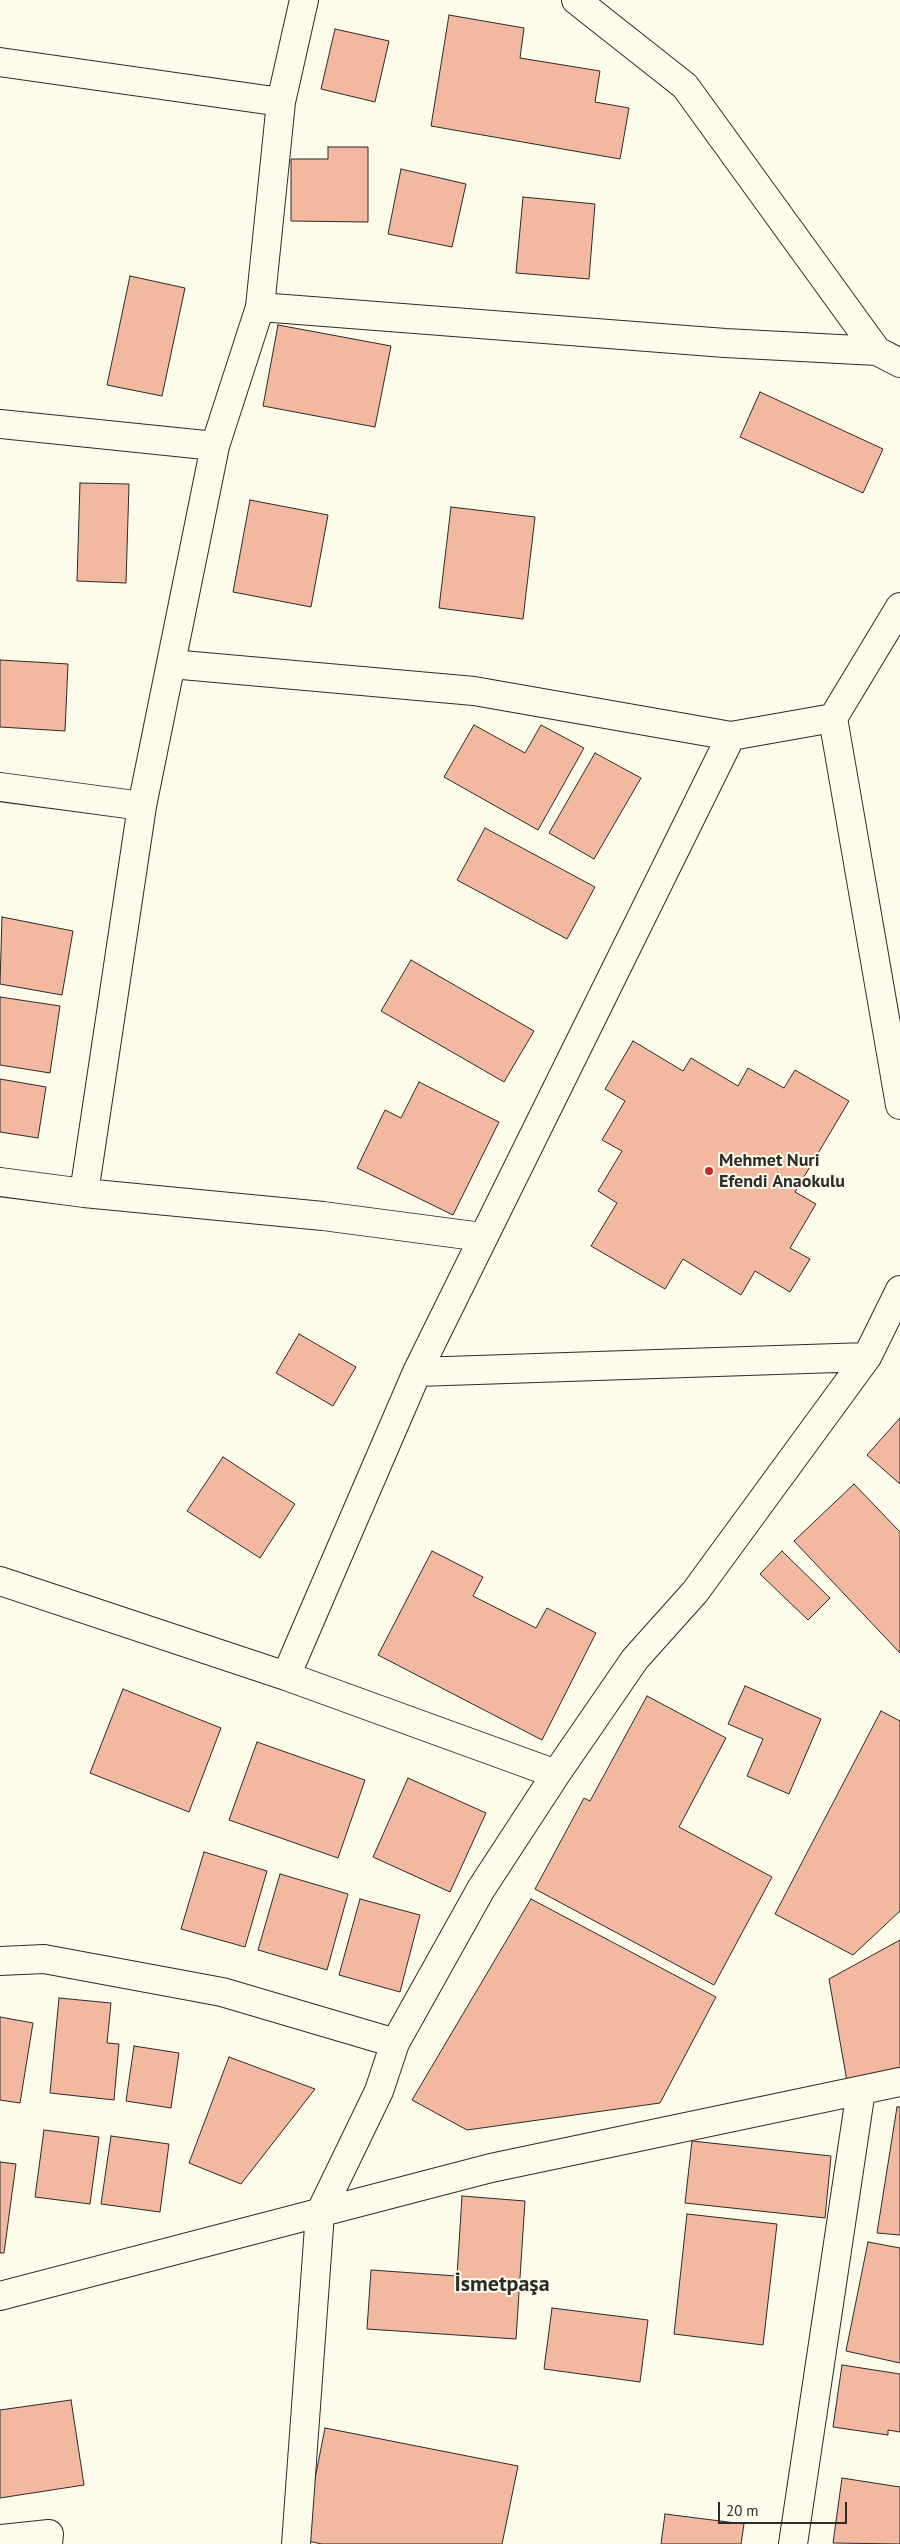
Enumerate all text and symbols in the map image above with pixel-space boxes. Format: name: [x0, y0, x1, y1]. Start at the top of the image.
place label: Mehmet Nuri Efendi Anaokulu: [719, 1150, 845, 1192]
marker: Mehmet Nuri Efendi Anaokulu: [703, 1165, 715, 1177]
district label: İsmetpaşa: [454, 2272, 550, 2298]
scale bar: [720, 2492, 849, 2524]
text: 20 m: [726, 2501, 759, 2520]

